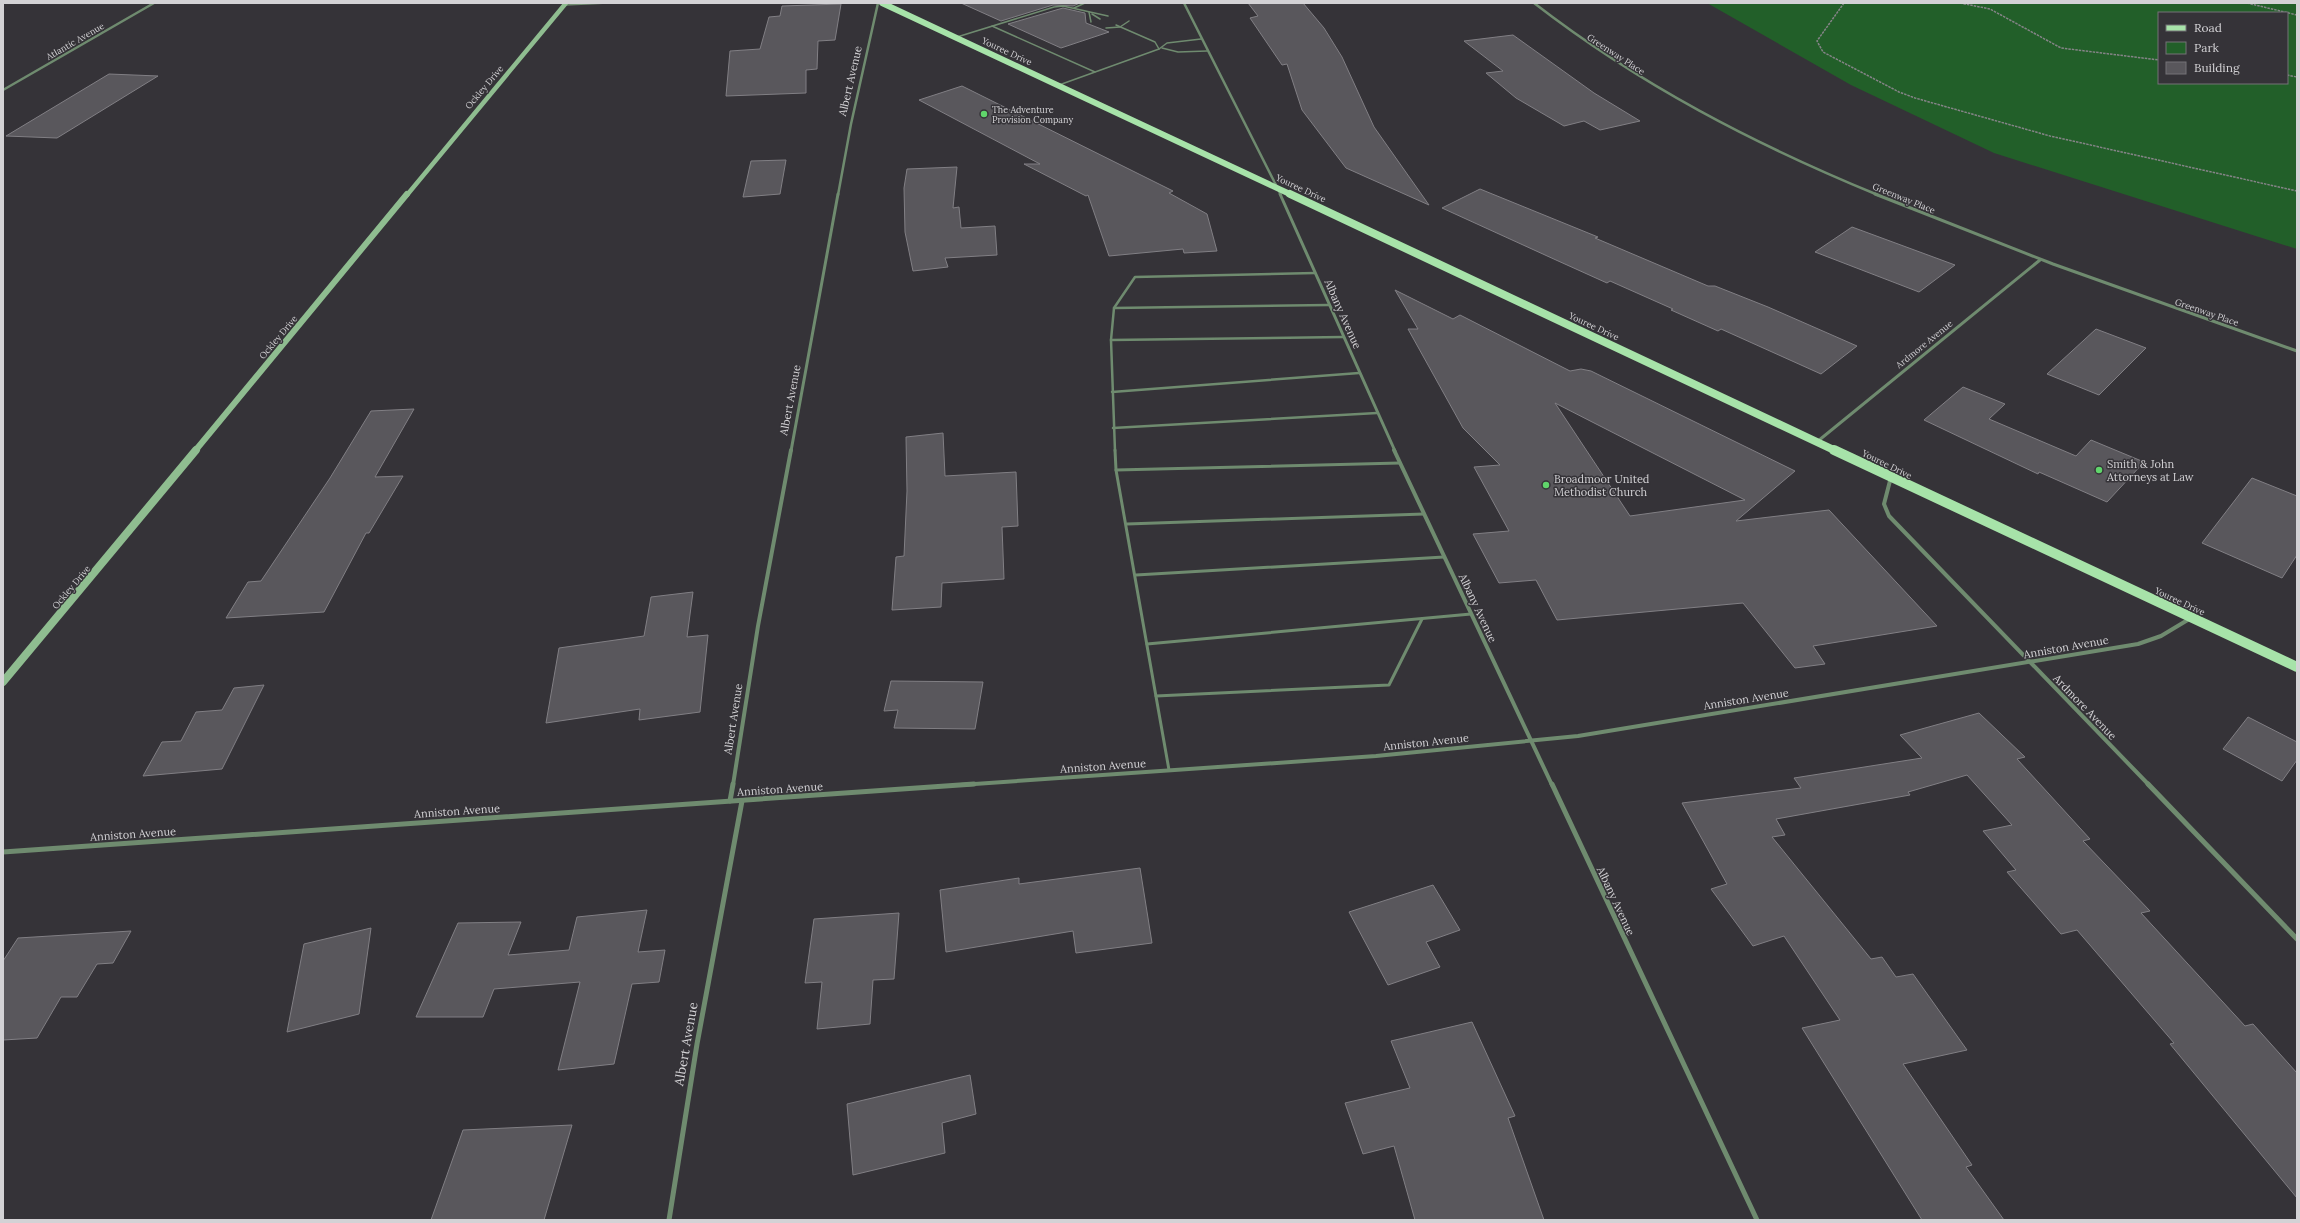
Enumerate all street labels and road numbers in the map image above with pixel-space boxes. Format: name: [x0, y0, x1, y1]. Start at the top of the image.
street label: Atlantic Avenue: [43, 20, 106, 63]
street label: Greenway Place: [1585, 31, 1647, 77]
street label: Youree Drive: [979, 34, 1034, 67]
street label: Albert Avenue: [835, 45, 865, 118]
street label: Ockley Drive: [463, 63, 506, 111]
street label: Youree Drive: [1273, 171, 1328, 204]
street label: Greenway Place: [1871, 180, 1937, 216]
street label: Albany Avenue: [1321, 276, 1365, 351]
street label: Greenway Place: [2174, 296, 2240, 328]
street label: Youree Drive: [1566, 309, 1621, 342]
street label: Ockley Drive: [257, 313, 300, 361]
street label: Ardmore Avenue: [1893, 318, 1955, 371]
street label: Albert Avenue: [776, 364, 804, 437]
street label: Youree Drive: [1859, 447, 1914, 481]
street label: Ockley Drive: [50, 563, 93, 611]
street label: Albany Avenue: [1455, 570, 1500, 645]
street label: Youree Drive: [2152, 584, 2207, 617]
street label: Anniston Avenue: [2021, 633, 2110, 662]
street label: Ardmore Avenue: [2050, 671, 2120, 743]
street label: Albert Avenue: [720, 683, 746, 756]
street label: Anniston Avenue: [1701, 685, 1790, 713]
street label: Anniston Avenue: [1381, 731, 1470, 754]
street label: Anniston Avenue: [1059, 756, 1146, 776]
street label: Anniston Avenue: [736, 779, 823, 799]
street label: Anniston Avenue: [413, 801, 500, 821]
street label: Anniston Avenue: [89, 824, 176, 844]
street label: Albany Avenue: [1593, 863, 1638, 938]
street label: Albert Avenue: [670, 1001, 702, 1088]

